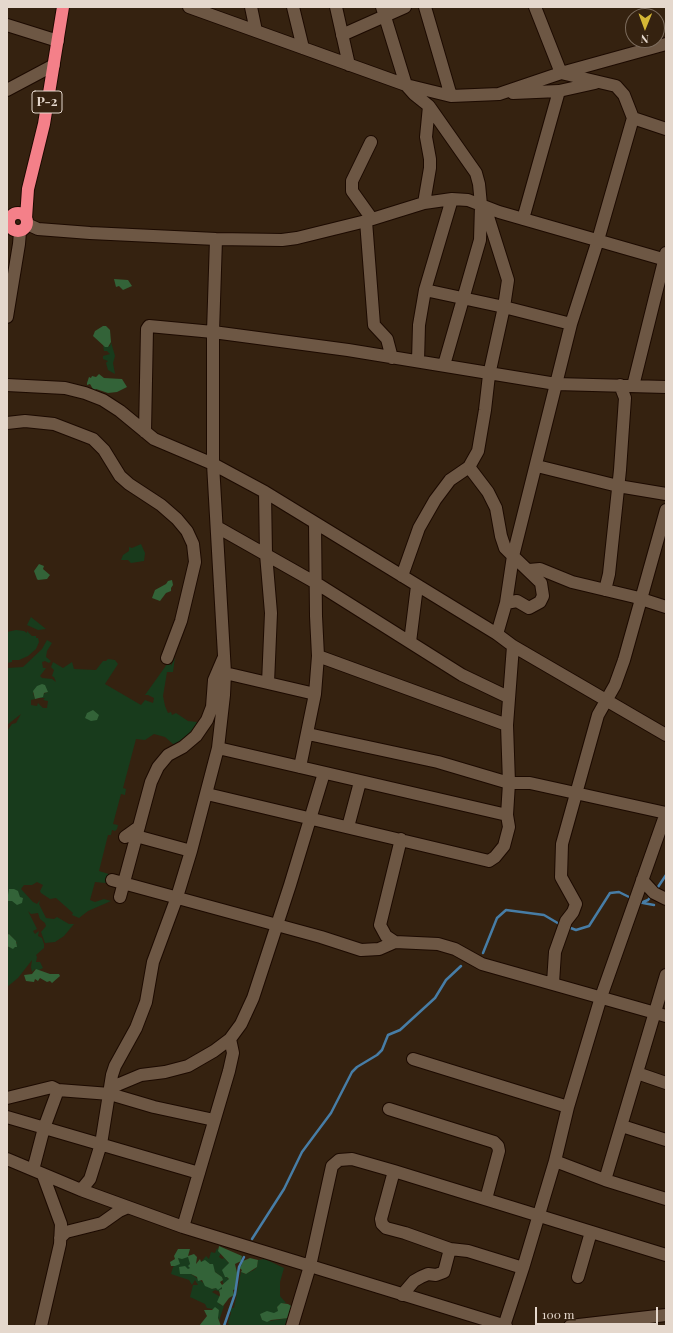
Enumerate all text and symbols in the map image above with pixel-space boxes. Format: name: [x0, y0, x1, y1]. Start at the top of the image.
north arrow: [625, 8, 665, 48]
text: N: [641, 32, 649, 47]
road number: P-2: [32, 91, 62, 113]
scale bar: [537, 1299, 660, 1325]
text: 100 m: [542, 1306, 574, 1322]

